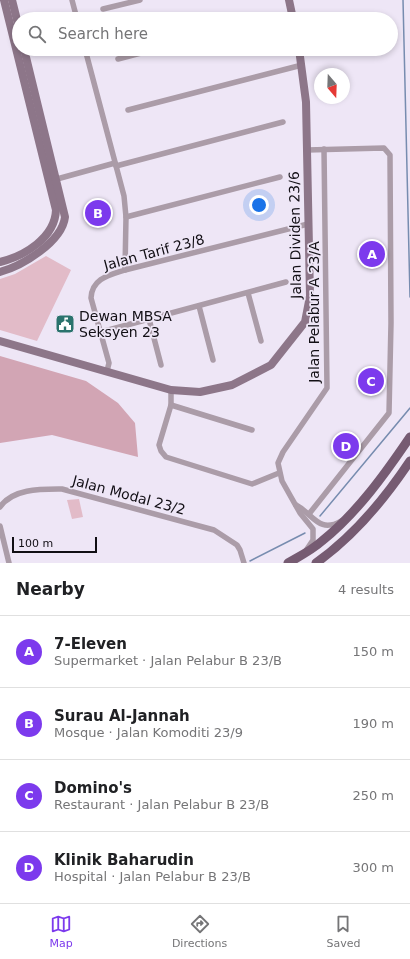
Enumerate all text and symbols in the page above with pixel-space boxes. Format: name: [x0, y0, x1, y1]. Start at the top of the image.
search box: [12, 12, 398, 56]
icon: search: [26, 23, 48, 45]
text: Search here: [58, 25, 148, 43]
north arrow: [314, 68, 350, 104]
street label: Jalan Dividen 23/6: [286, 171, 304, 300]
your location: [249, 195, 269, 215]
pin: B: [85, 198, 111, 228]
street label: Jalan Tarif 23/8: [101, 231, 206, 273]
pin: A: [359, 239, 385, 269]
street label: Jalan Pelabur A 23/A: [306, 241, 322, 384]
place label: Dewan MBSA Seksyen 23: [79, 308, 172, 340]
public building icon: Dewan MBSA Seksyen 23: [54, 313, 76, 335]
pin: C: [358, 366, 384, 396]
pin: D: [333, 431, 359, 461]
street label: Jalan Modal 23/2: [70, 472, 187, 518]
scale bar: [12, 535, 97, 554]
text: 100 m: [18, 537, 53, 550]
text: Nearby: [16, 579, 85, 599]
text: 4 results: [338, 582, 394, 597]
text: 7-Eleven: [54, 635, 127, 653]
text: A: [24, 644, 34, 659]
text: 150 m: [352, 644, 394, 659]
text: Supermarket · Jalan Pelabur B 23/B: [54, 653, 282, 668]
text: Surau Al-Jannah: [54, 707, 190, 725]
text: B: [24, 716, 34, 731]
text: 190 m: [352, 716, 394, 731]
text: Mosque · Jalan Komoditi 23/9: [54, 725, 243, 740]
text: Domino's: [54, 779, 132, 797]
text: C: [24, 788, 34, 803]
text: 250 m: [352, 788, 394, 803]
text: Restaurant · Jalan Pelabur B 23/B: [54, 797, 269, 812]
text: Klinik Baharudin: [54, 851, 194, 869]
text: D: [24, 860, 34, 875]
text: 300 m: [352, 860, 394, 875]
text: Hospital · Jalan Pelabur B 23/B: [54, 869, 251, 884]
tab: Map: [50, 913, 73, 950]
tab: Directions: [172, 913, 227, 950]
tab: Saved: [326, 913, 360, 950]

